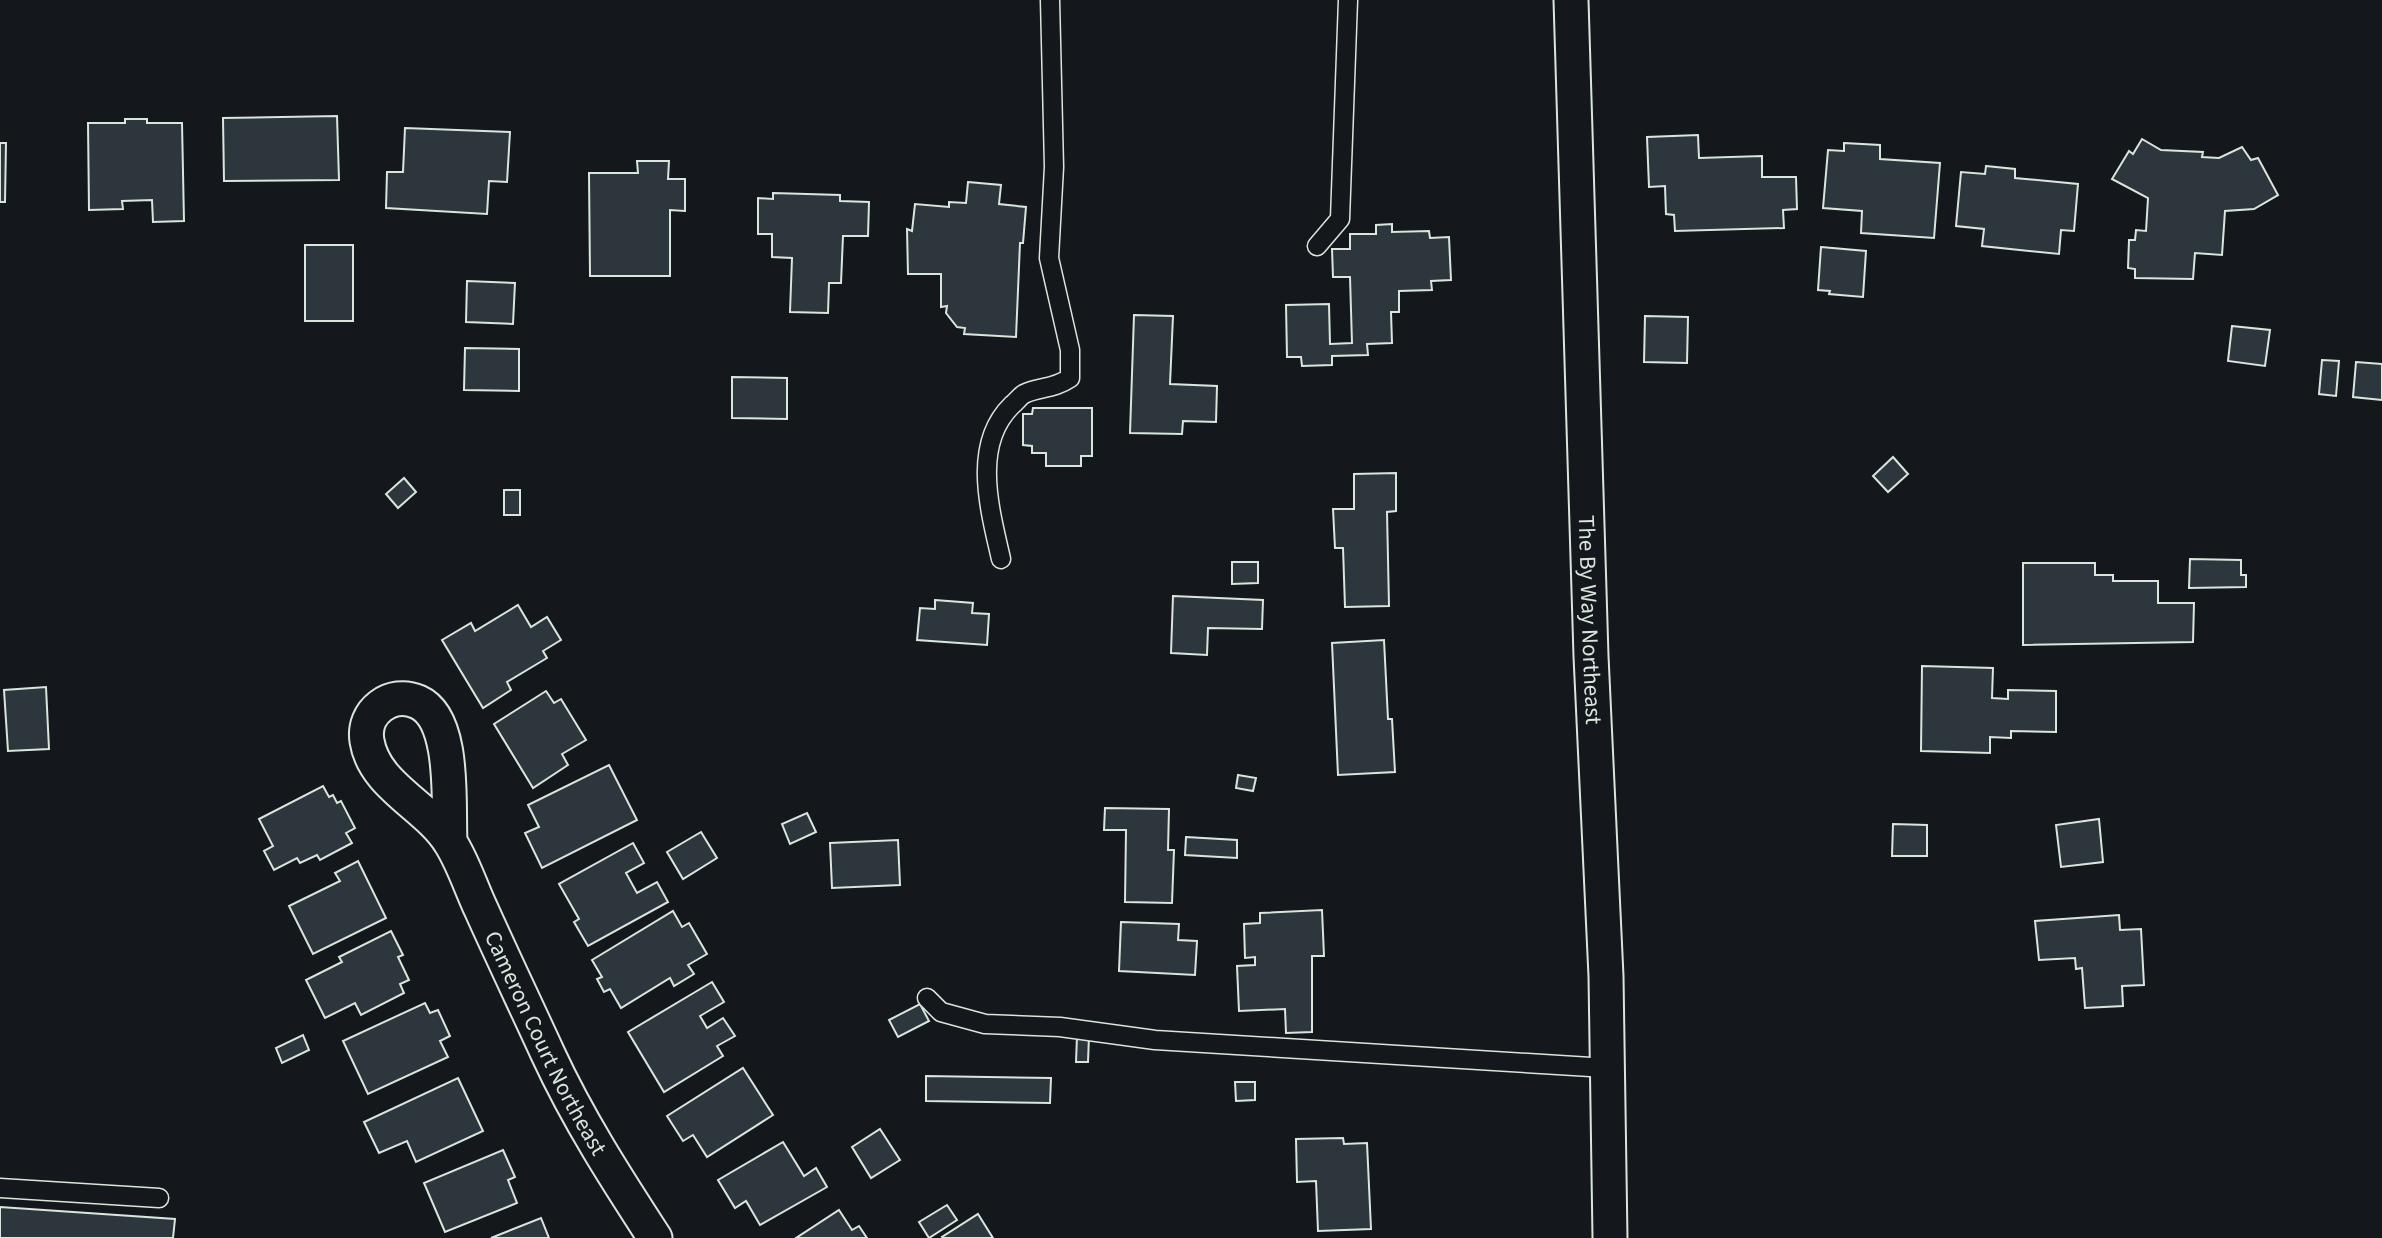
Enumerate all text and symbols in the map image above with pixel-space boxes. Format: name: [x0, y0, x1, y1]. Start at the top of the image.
street label: The By Way Northeast: [1570, 515, 1611, 725]
street label: Cameron Court Northeast: [477, 925, 615, 1161]

